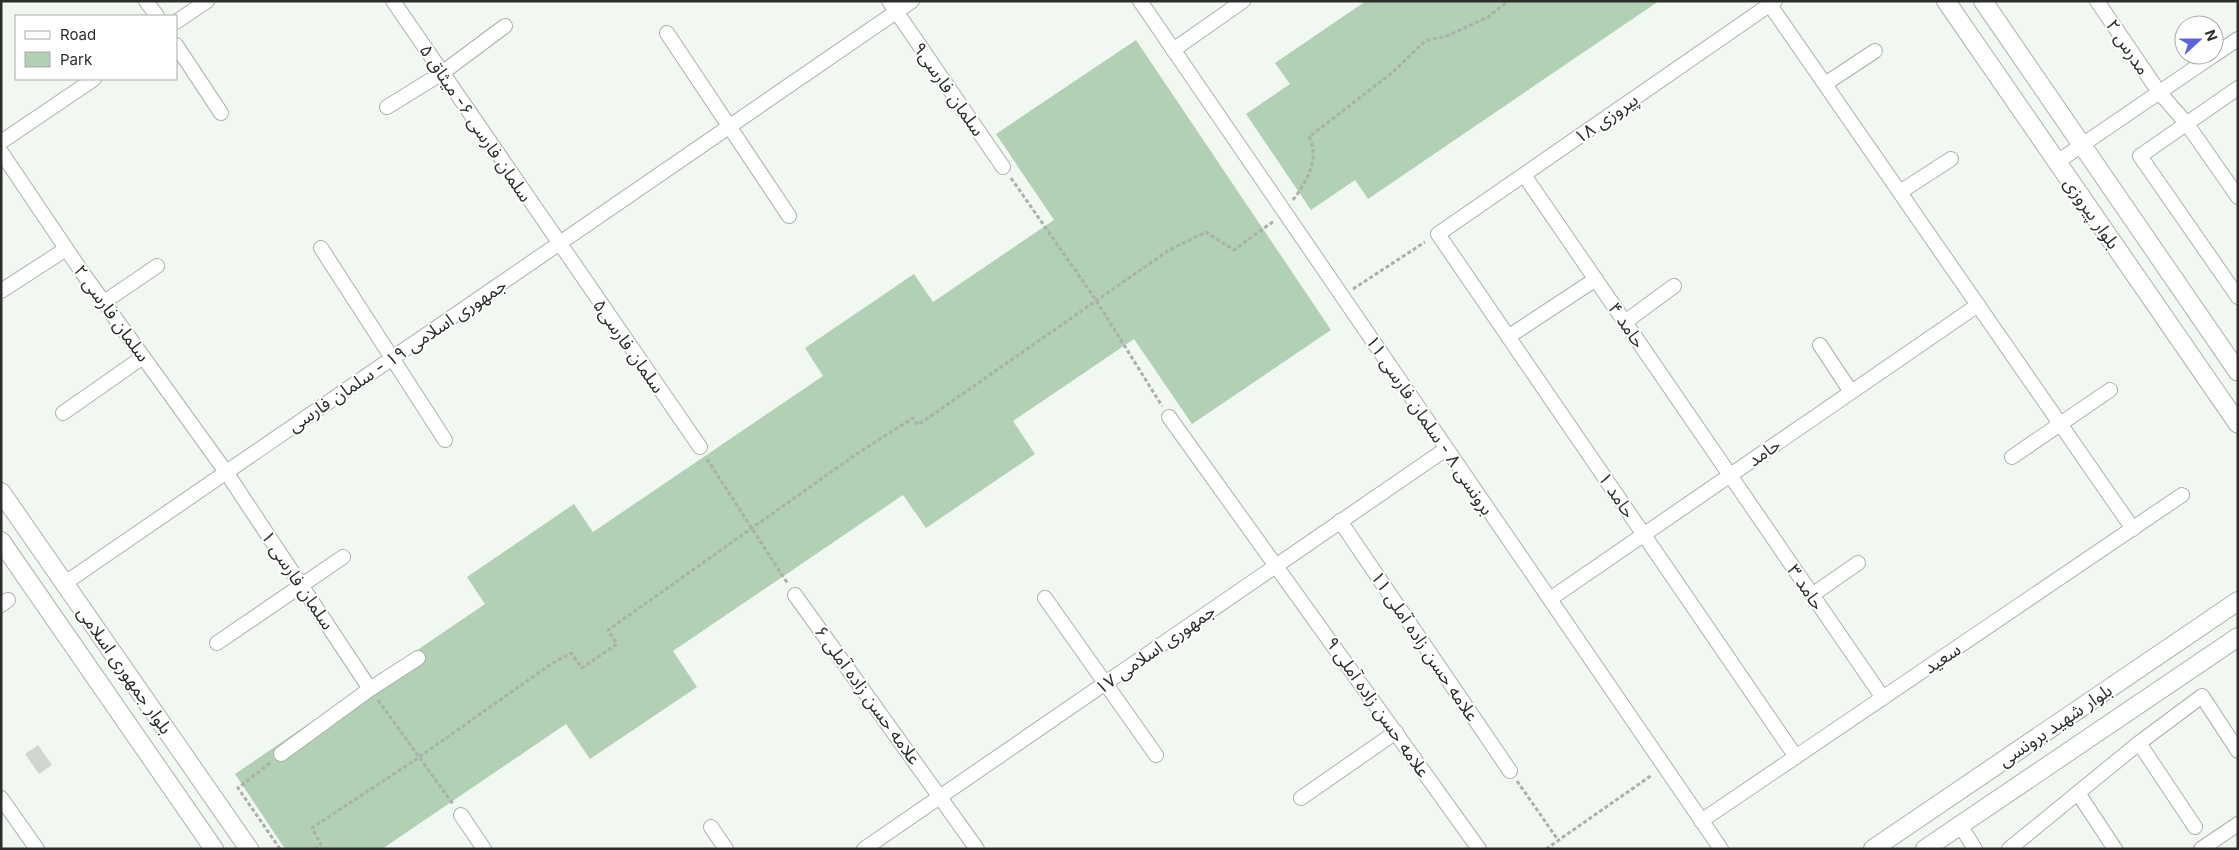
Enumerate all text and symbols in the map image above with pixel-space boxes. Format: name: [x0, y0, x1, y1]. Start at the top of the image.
legend: [15, 15, 178, 80]
street label: مدرس ۲: [2101, 15, 2154, 79]
north arrow: [2174, 15, 2224, 65]
text: Road: [60, 25, 96, 44]
text: N: [2202, 27, 2221, 43]
street label: سلمان فارسی۹: [908, 38, 989, 140]
street label: سلمان فارسی ۶- میثاق ۵: [415, 40, 537, 206]
text: Park: [60, 50, 93, 69]
street label: پیروزی ۱۸: [1570, 88, 1643, 149]
street label: بلوار پیروزی: [2059, 173, 2124, 253]
street label: سلمان فارسی ۲: [69, 260, 154, 366]
street label: جمهوری اسلامی ۱۹ - سلمان فارسی: [284, 274, 511, 437]
street label: سلمان فارسی۵: [588, 295, 669, 397]
street label: حامد ۴: [1604, 298, 1650, 352]
street label: برونسی ۸ - سلمان فارسی ۱۱: [1361, 331, 1498, 519]
street label: حامد: [1744, 433, 1784, 471]
street label: حامد ۱: [1594, 468, 1640, 522]
street label: سلمان فارسی ۱: [256, 527, 339, 634]
street label: حامد ۳: [1783, 560, 1829, 614]
street label: علامه حسن زاده آملی ۱۱: [1366, 567, 1483, 726]
street label: جمهوری اسلامی ۱۷: [1091, 600, 1220, 699]
street label: بلوار جمهوری اسلامی: [72, 602, 177, 738]
street label: علامه حسن زاده آملی ۶: [810, 622, 925, 769]
street label: علامه حسن زاده آملی ۹: [1321, 633, 1434, 782]
street label: سعید: [1920, 638, 1964, 678]
street label: بلوار شهید برونسی: [1994, 679, 2116, 772]

